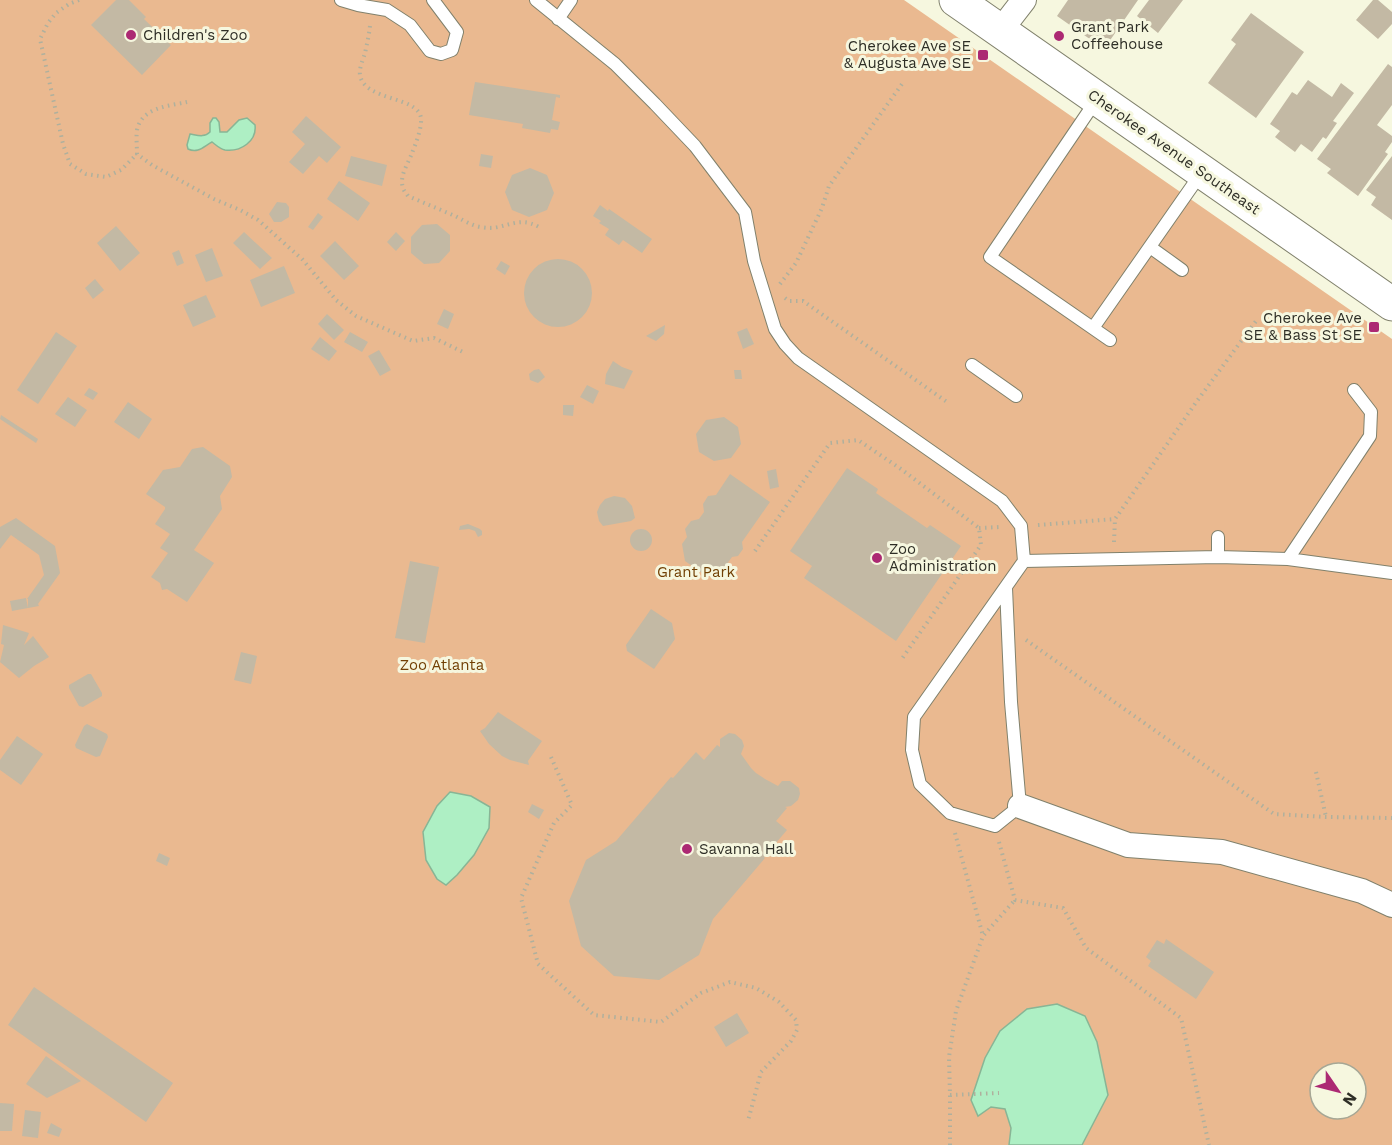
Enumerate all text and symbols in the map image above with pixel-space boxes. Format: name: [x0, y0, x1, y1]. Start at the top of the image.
place label: Grant Park Coffeehouse: [1071, 18, 1163, 53]
place label: Children's Zoo: [143, 26, 247, 44]
marker: Children's Zoo: [124, 28, 138, 42]
marker: Grant Park Coffeehouse: [1052, 29, 1066, 43]
place label: Cherokee Ave SE & Augusta Ave SE: [844, 37, 971, 72]
marker: Cherokee Ave SE & Augusta Ave SE: [976, 48, 990, 62]
street label: Cherokee Avenue Southeast: [1084, 86, 1264, 219]
place label: Cherokee Ave SE & Bass St SE: [1244, 309, 1362, 344]
marker: Cherokee Ave SE & Bass St SE: [1367, 320, 1381, 334]
place label: Zoo Administration: [889, 540, 997, 575]
marker: Zoo Administration: [870, 551, 884, 565]
park label: Grant Park: [657, 563, 736, 581]
park label: Zoo Atlanta: [400, 656, 485, 674]
place label: Savanna Hall: [699, 840, 794, 858]
marker: Savanna Hall: [680, 842, 694, 856]
north arrow: [1308, 1061, 1368, 1121]
text: N: [1339, 1089, 1361, 1110]

